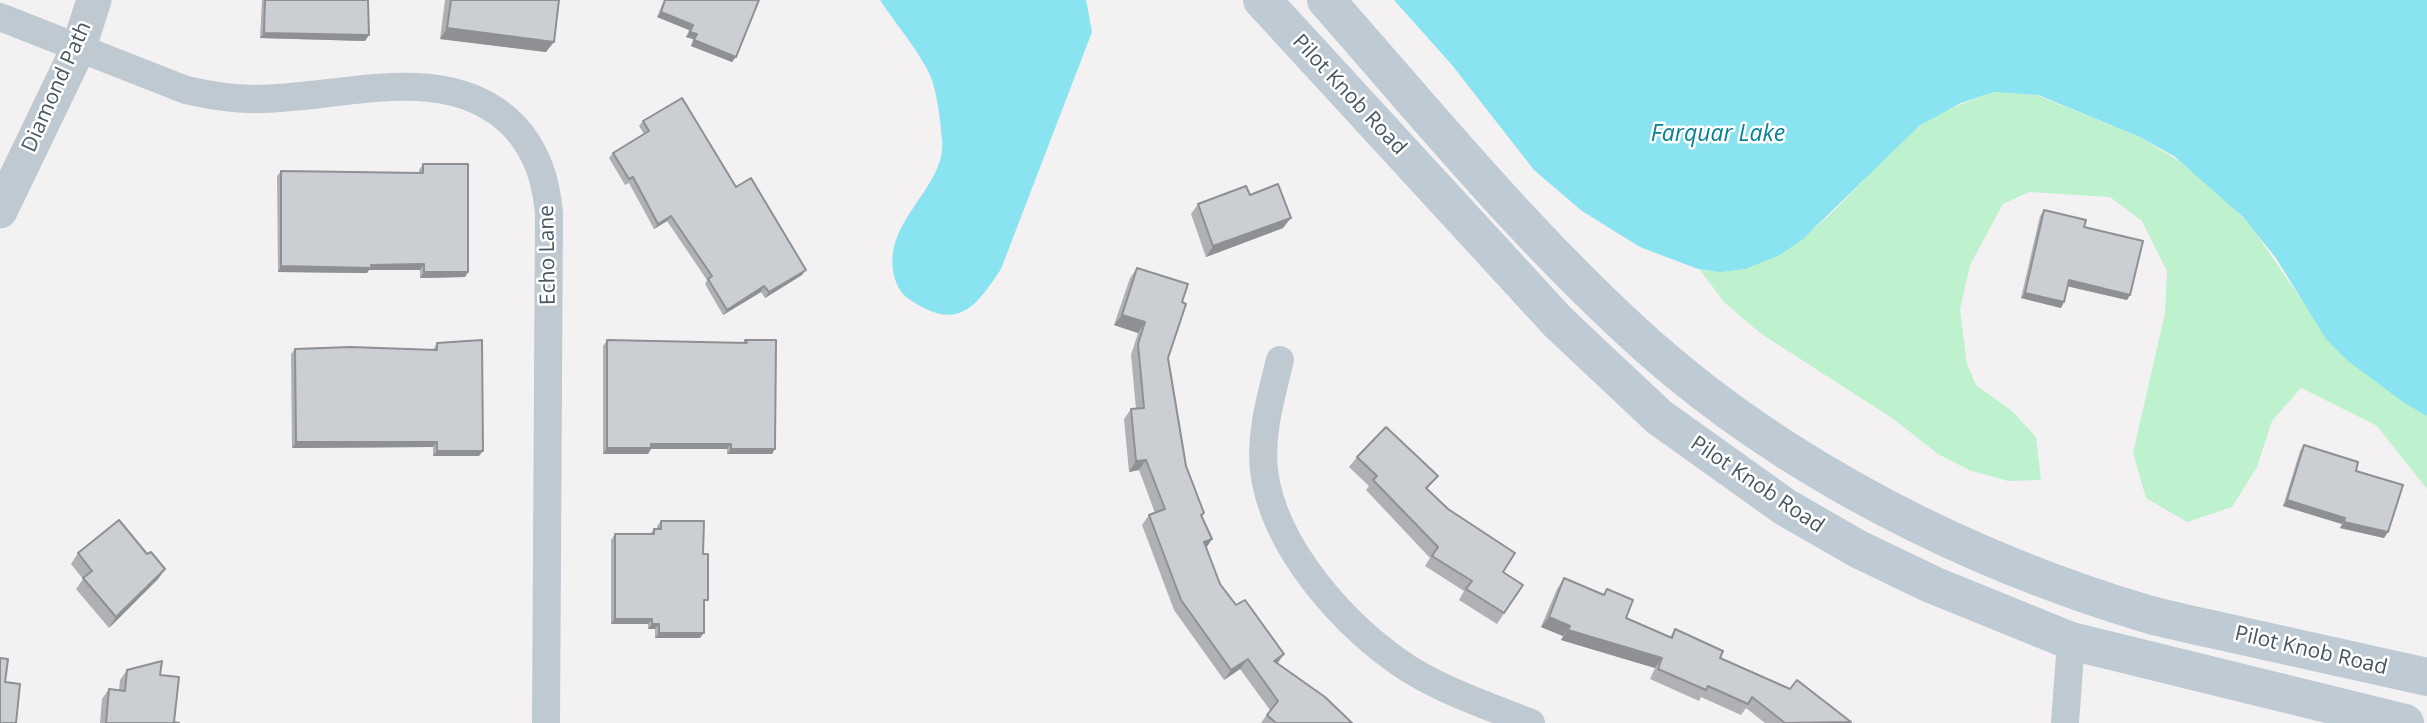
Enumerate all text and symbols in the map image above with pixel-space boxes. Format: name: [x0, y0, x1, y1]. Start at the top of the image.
street label: Diamond Path: [17, 18, 97, 156]
street label: Pilot Knob Road: [1287, 30, 1411, 160]
water label: Farquar Lake: [1651, 120, 1785, 148]
street label: Echo Lane: [535, 205, 561, 305]
street label: Pilot Knob Road: [1685, 431, 1829, 539]
street label: Pilot Knob Road: [2232, 621, 2390, 681]

